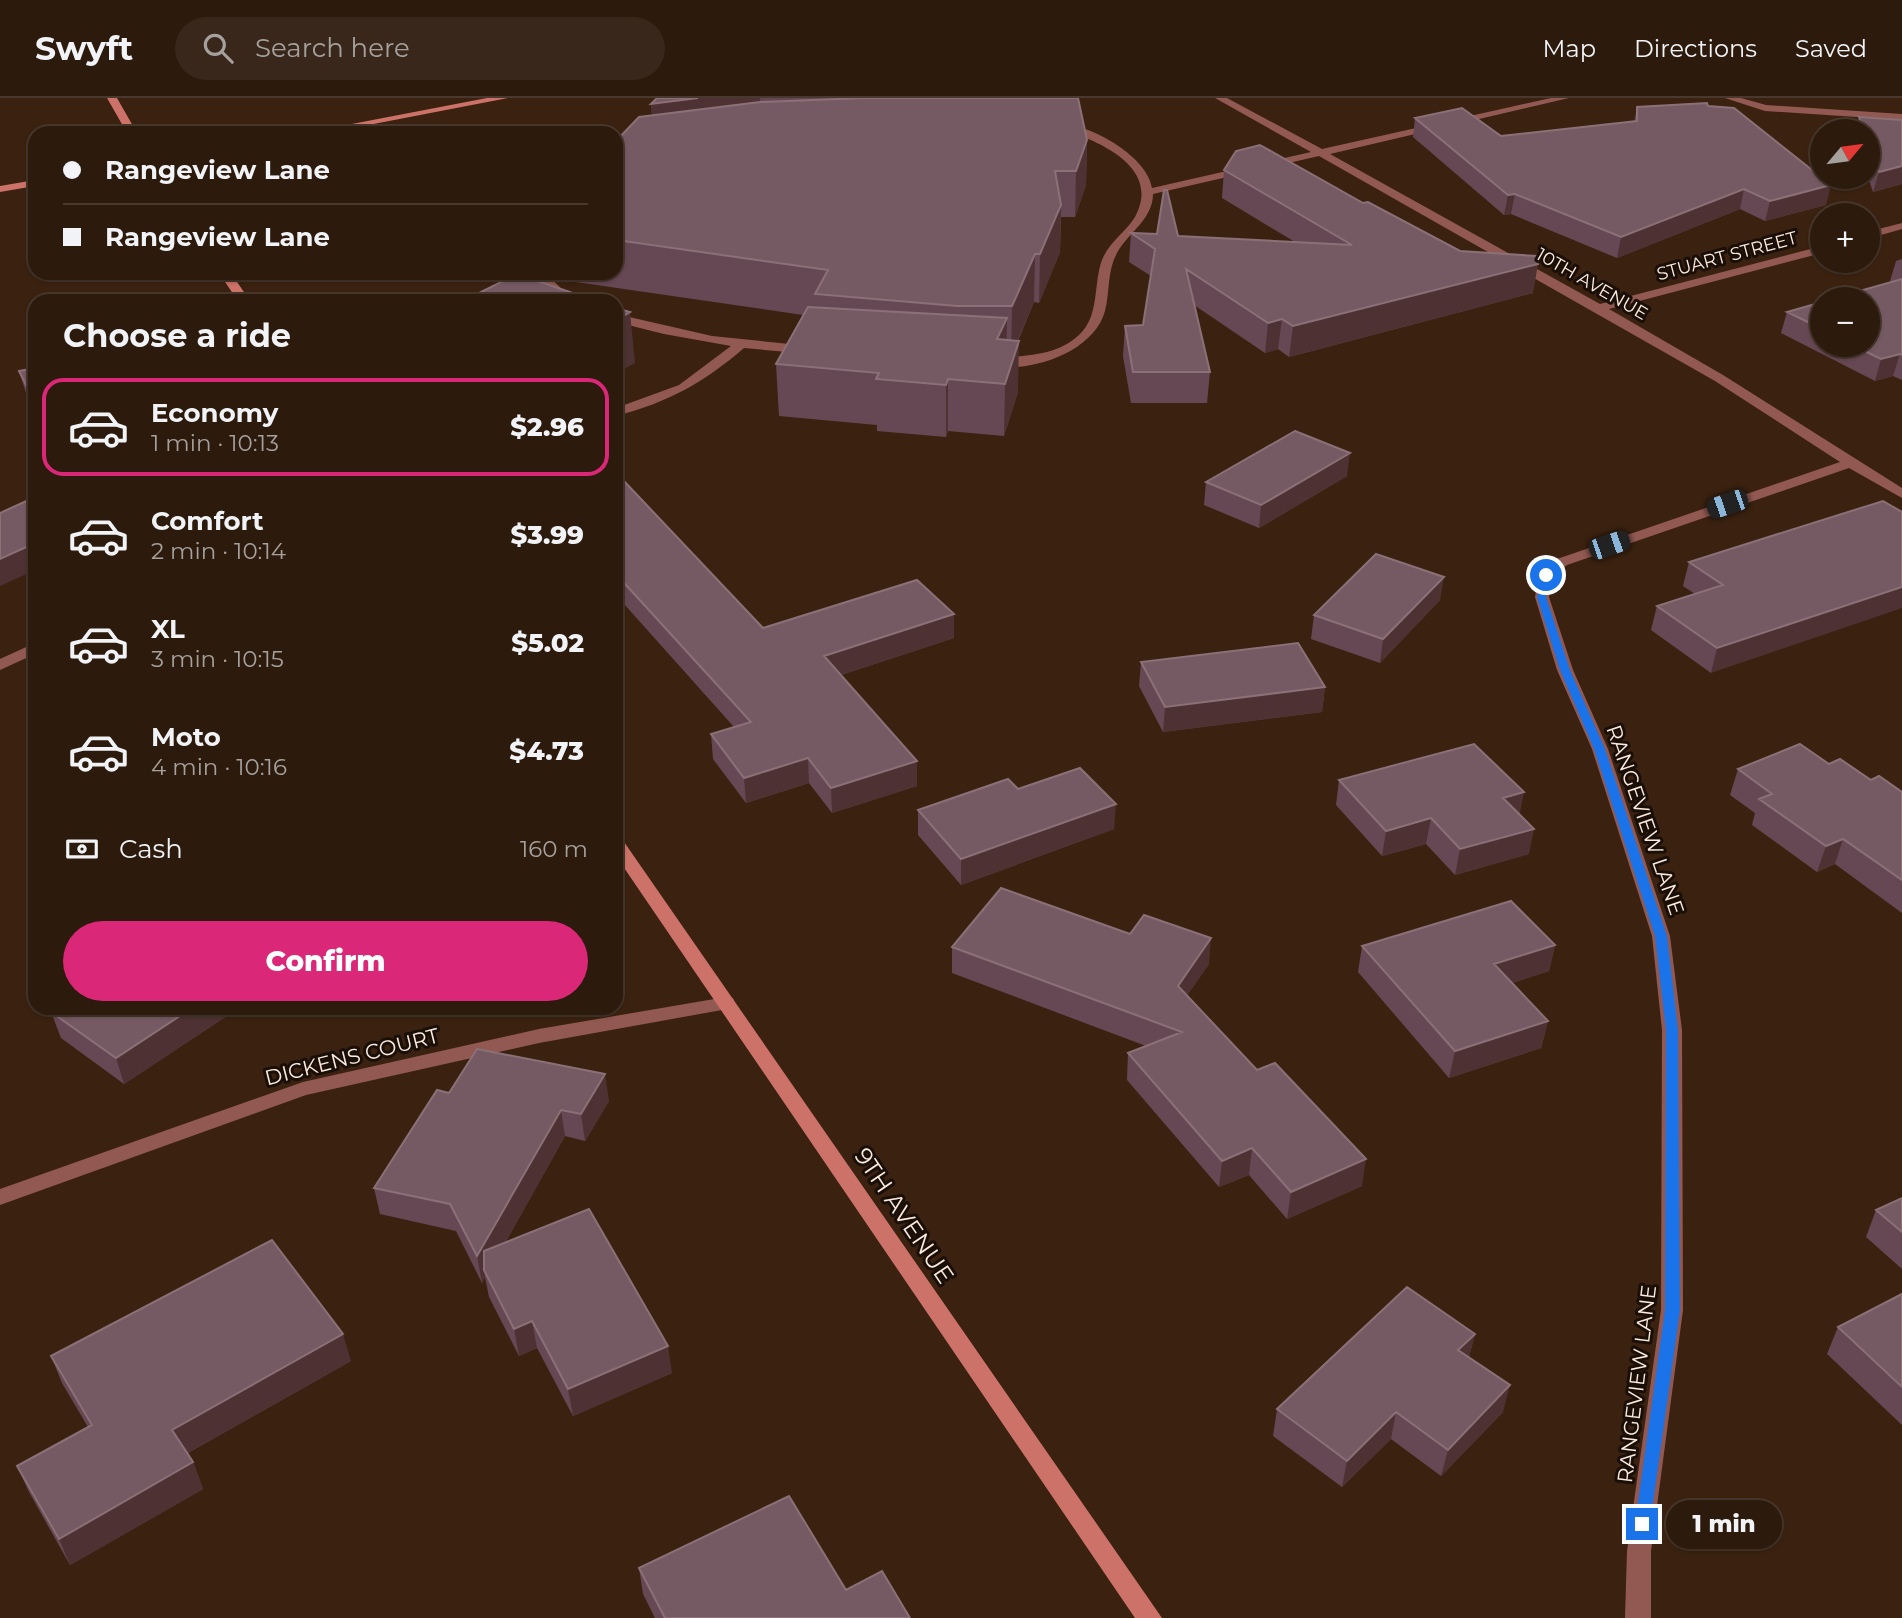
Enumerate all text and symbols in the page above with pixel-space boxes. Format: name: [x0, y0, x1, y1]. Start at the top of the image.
search box: [175, 17, 665, 80]
text: Swyft: [35, 28, 133, 68]
icon: search: [199, 29, 237, 67]
text: Search here: [255, 32, 410, 64]
text: Map: [1543, 34, 1596, 63]
text: Directions: [1634, 34, 1757, 63]
text: Saved: [1795, 34, 1867, 63]
north arrow: [1810, 119, 1880, 189]
map controls: [1810, 119, 1880, 357]
text: Rangeview Lane: [105, 154, 330, 186]
button: +: [1810, 203, 1880, 273]
text: Rangeview Lane: [105, 221, 330, 253]
street label: STUART STREET: [1654, 227, 1800, 285]
street label: 10TH AVENUE: [1532, 243, 1652, 325]
button: −: [1810, 287, 1880, 357]
text: Choose a ride: [63, 316, 291, 355]
icon: car: [67, 396, 130, 459]
text: Economy: [151, 397, 278, 429]
text: $2.96: [510, 411, 584, 443]
text: 1 min · 10:13: [151, 429, 279, 457]
car: [1704, 487, 1751, 521]
icon: car: [67, 504, 130, 567]
text: Comfort: [151, 505, 263, 537]
text: $3.99: [510, 519, 584, 551]
car: [1586, 528, 1633, 562]
text: 2 min · 10:14: [151, 537, 286, 565]
route start: [1530, 559, 1562, 591]
icon: car: [67, 612, 130, 675]
text: XL: [151, 613, 185, 645]
text: $5.02: [511, 627, 584, 659]
text: 3 min · 10:15: [151, 645, 284, 673]
icon: car: [67, 720, 130, 783]
text: Moto: [151, 721, 221, 753]
street label: RANGEVIEW LANE: [1601, 722, 1690, 918]
text: $4.73: [509, 735, 584, 767]
text: 4 min · 10:16: [151, 753, 287, 781]
icon: cash: [63, 830, 101, 868]
text: Cash: [119, 833, 183, 865]
text: 160 m: [520, 835, 588, 863]
button: Confirm: [63, 921, 588, 1001]
street label: DICKENS COURT: [262, 1023, 441, 1090]
street label: 9TH AVENUE: [848, 1143, 960, 1289]
street label: RANGEVIEW LANE: [1612, 1284, 1661, 1484]
callout: 1 min: [1666, 1500, 1782, 1548]
route end: [1626, 1508, 1658, 1540]
text: 1 min: [1692, 1510, 1756, 1538]

